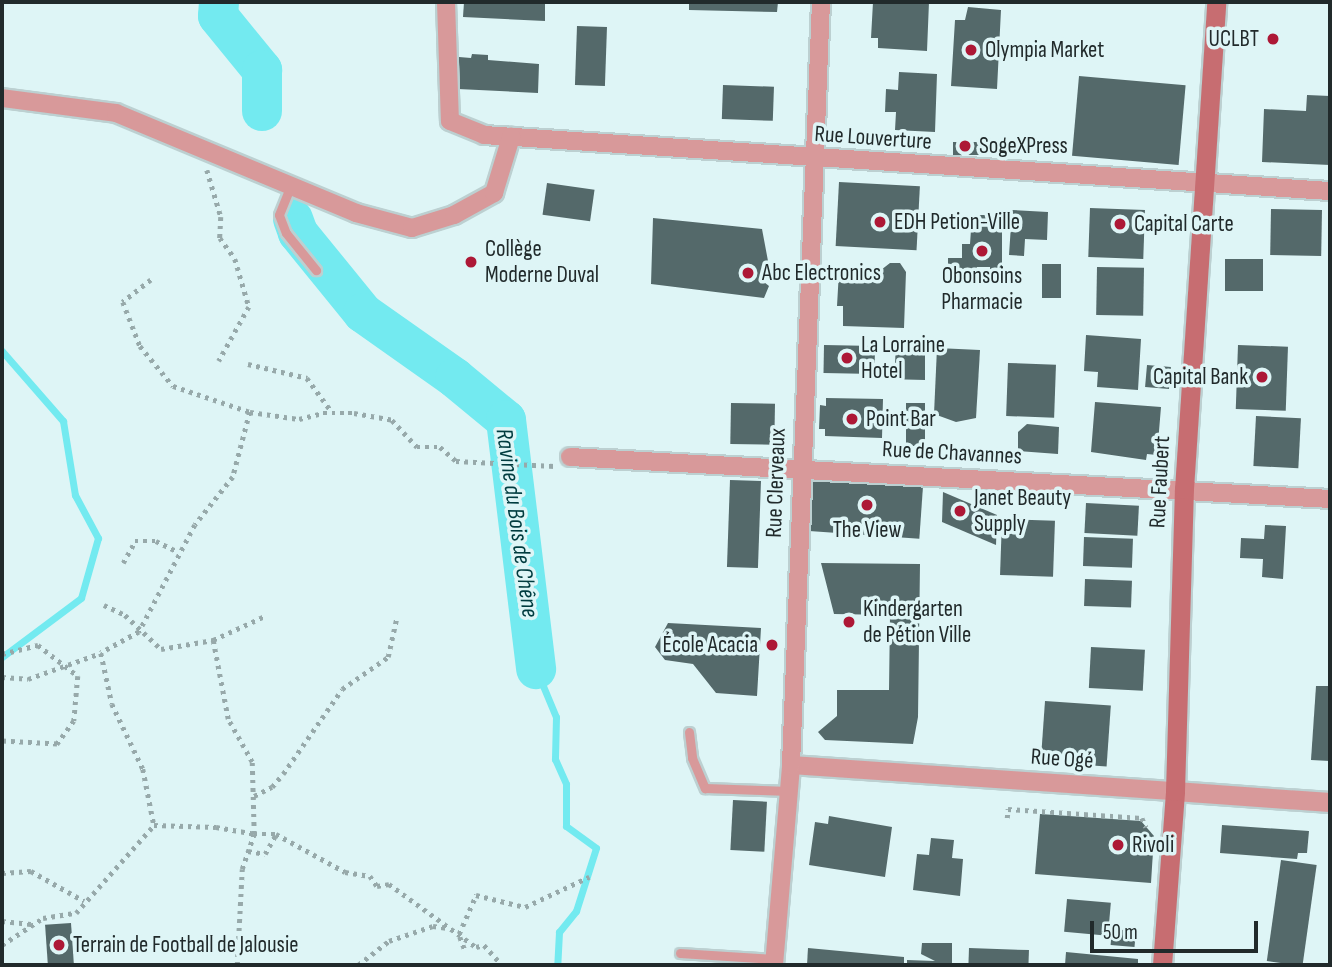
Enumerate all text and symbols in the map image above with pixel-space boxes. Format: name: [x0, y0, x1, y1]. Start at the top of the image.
place label: UCLBT: [1209, 25, 1259, 53]
marker: UCLBT: [1265, 31, 1281, 47]
place label: Olympia Market: [985, 36, 1104, 64]
marker: Olympia Market: [963, 42, 979, 58]
street label: Rue Louverture: [813, 120, 933, 156]
place label: SogeXPress: [979, 132, 1068, 160]
marker: SogeXPress: [957, 138, 973, 154]
place label: EDH Petion-Ville: [894, 208, 1020, 236]
place label: Capital Carte: [1134, 210, 1234, 238]
marker: EDH Petion-Ville: [872, 214, 888, 230]
marker: Capital Carte: [1112, 216, 1128, 232]
place label: Collège Moderne Duval: [485, 235, 599, 289]
marker: Obonsoins Pharmacie: [974, 243, 990, 259]
marker: Collège Moderne Duval: [463, 254, 479, 270]
place label: Abc Electronics: [762, 259, 881, 287]
place label: Obonsoins Pharmacie: [941, 262, 1023, 316]
marker: Abc Electronics: [740, 265, 756, 281]
place label: La Lorraine Hotel: [861, 331, 945, 385]
marker: La Lorraine Hotel: [839, 350, 855, 366]
place label: Capital Bank: [1153, 363, 1248, 391]
marker: Capital Bank: [1254, 369, 1270, 385]
place label: Point Bar: [866, 405, 936, 433]
marker: Point Bar: [844, 411, 860, 427]
water label: Ravine du Bois de Chêne: [489, 427, 545, 619]
street label: Rue Clerveaux: [760, 428, 792, 538]
street label: Rue Faubert: [1144, 435, 1176, 529]
street label: Rue de Chavannes: [881, 436, 1023, 470]
place label: Janet Beauty Supply: [974, 484, 1071, 538]
marker: The View: [859, 497, 875, 513]
marker: Janet Beauty Supply: [952, 503, 968, 519]
place label: The View: [833, 516, 901, 544]
place label: Kindergarten de Pétion Ville: [863, 595, 971, 649]
marker: Kindergarten de Pétion Ville: [841, 614, 857, 630]
place label: École Acacia: [663, 631, 758, 659]
marker: École Acacia: [764, 637, 780, 653]
street label: Rue Ogé: [1030, 743, 1094, 775]
place label: Rivoli: [1132, 831, 1174, 859]
marker: Rivoli: [1110, 837, 1126, 853]
scale bar: [1094, 908, 1262, 952]
text: 50 m: [1103, 920, 1138, 945]
place label: Terrain de Football de Jalousie: [73, 931, 298, 959]
marker: Terrain de Football de Jalousie: [51, 937, 67, 953]

